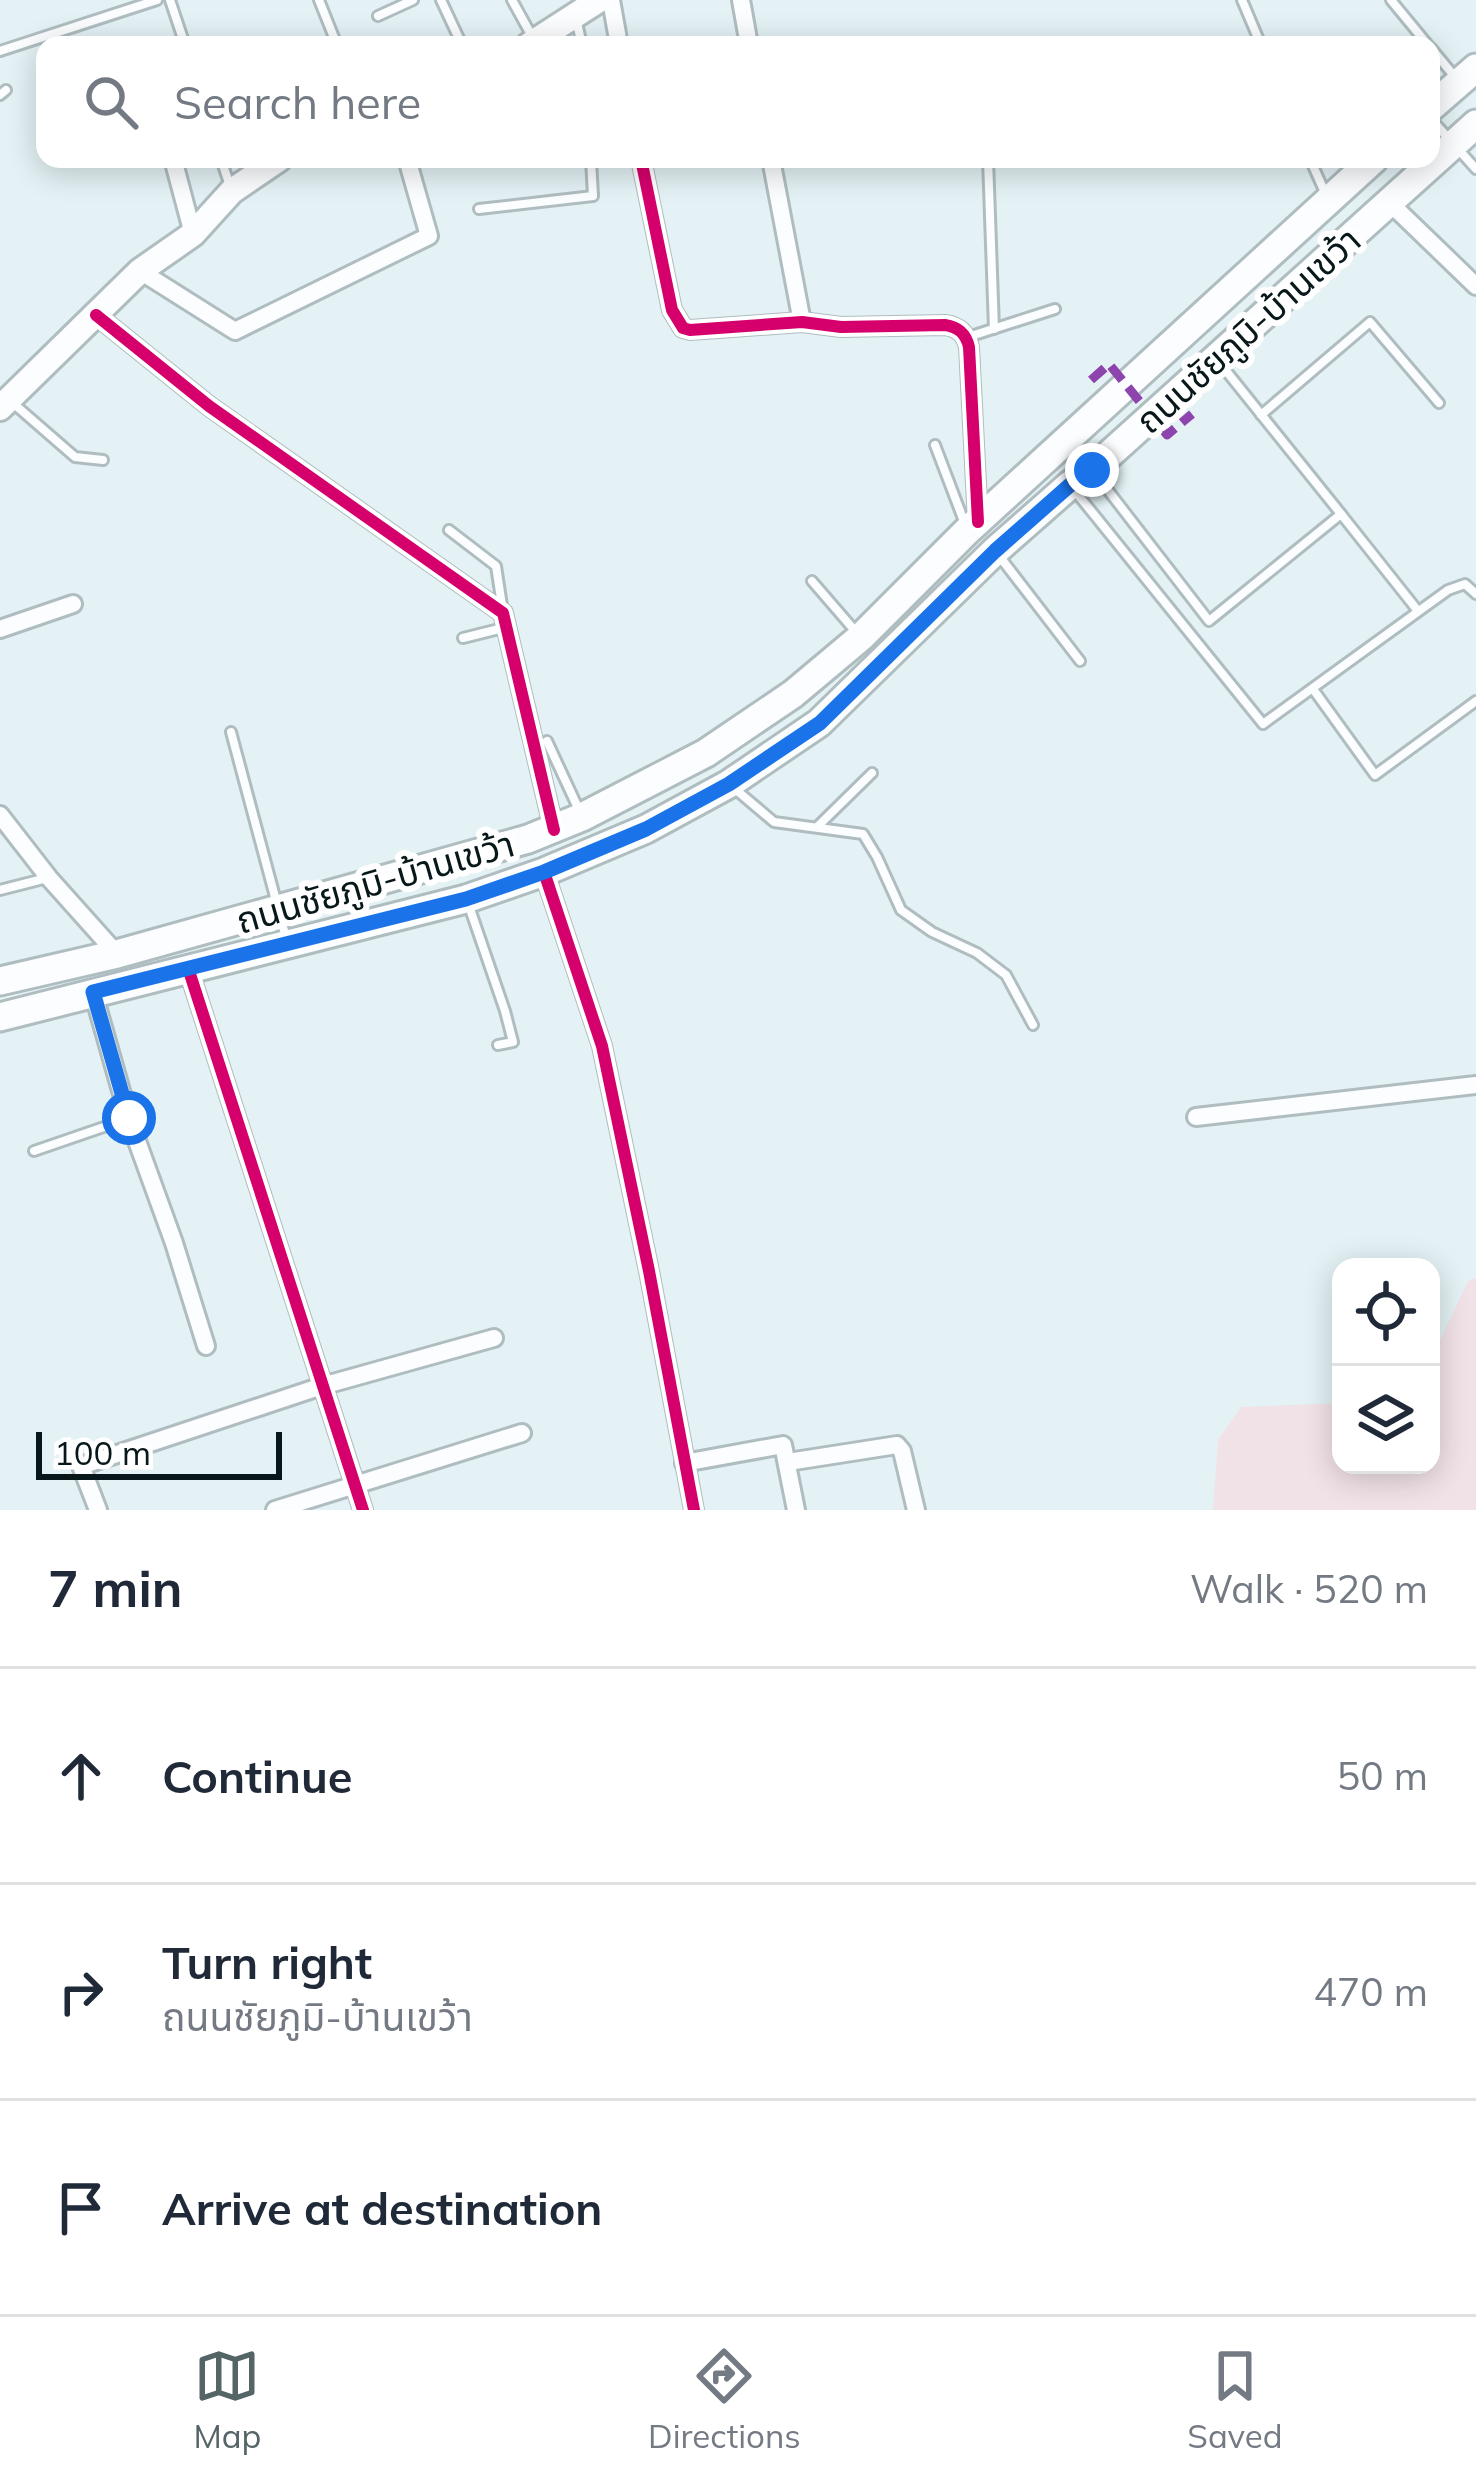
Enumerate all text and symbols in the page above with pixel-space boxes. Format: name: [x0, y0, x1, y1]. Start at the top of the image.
search box: [36, 36, 1440, 168]
icon: search: [78, 69, 144, 135]
text: Search here: [174, 74, 421, 130]
street label: ถนนชัยภูมิ-บ้านเขว้า: [1126, 217, 1369, 442]
route end: [1065, 443, 1119, 497]
street label: ถนนชัยภูมิ-บ้านเขว้า: [231, 820, 519, 943]
route start: [102, 1091, 156, 1145]
map controls: [1332, 1258, 1440, 1474]
button: locate: [1332, 1258, 1440, 1366]
button: layers: [1332, 1366, 1440, 1474]
scale bar: [36, 1426, 282, 1479]
text: 100 m: [54, 1432, 151, 1473]
text: 7 min: [48, 1556, 183, 1620]
text: Walk · 520 m: [1190, 1564, 1428, 1613]
icon: ahead: [48, 1743, 114, 1809]
text: Continue: [162, 1748, 352, 1804]
text: 50 m: [1337, 1751, 1428, 1800]
text: Turn right: [162, 1934, 372, 1990]
icon: right: [48, 1959, 114, 2025]
text: 470 m: [1313, 1967, 1428, 2016]
text: ถนนชัยภูมิ-บ้านเขว้า: [162, 1992, 473, 2041]
icon: arrive: [48, 2175, 114, 2241]
text: Arrive at destination: [162, 2180, 602, 2236]
tab: Map: [193, 2343, 261, 2456]
tab: Directions: [648, 2343, 801, 2456]
tab: Saved: [1187, 2343, 1283, 2456]

